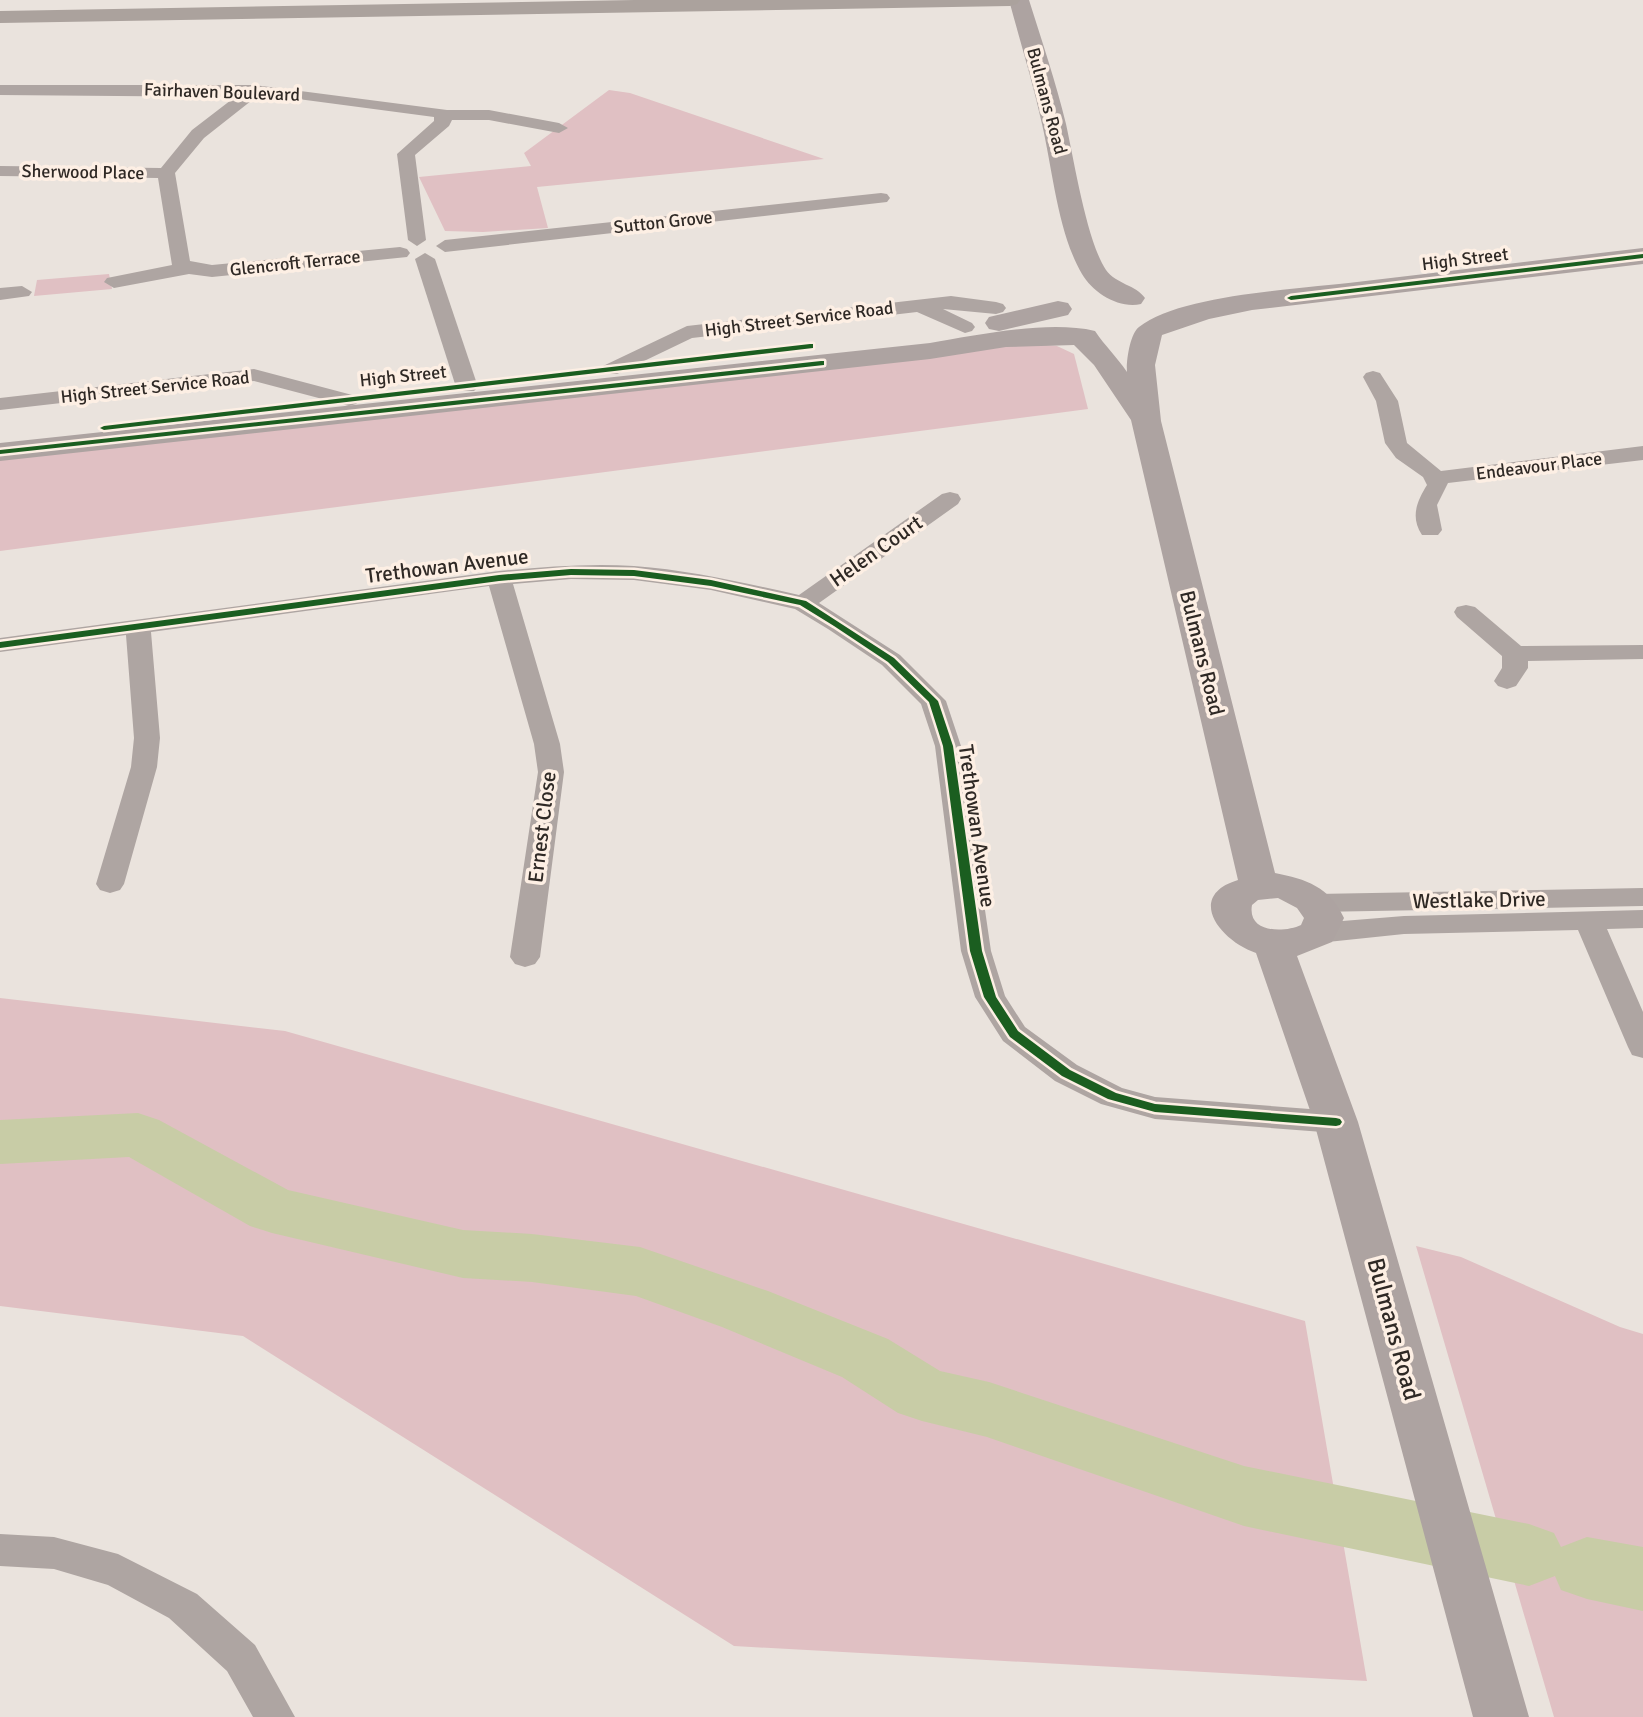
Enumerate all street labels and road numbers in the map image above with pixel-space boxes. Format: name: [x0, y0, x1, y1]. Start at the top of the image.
street label: Bulmans Road: [1022, 45, 1072, 157]
street label: Fairhaven Boulevard: [144, 78, 300, 106]
street label: Sherwood Place: [21, 160, 145, 184]
street label: Sutton Grove: [612, 206, 714, 238]
street label: High Street: [1420, 243, 1510, 275]
street label: Glencroft Terrace: [229, 245, 361, 281]
street label: High Street Service Road: [703, 297, 895, 341]
street label: High Street: [358, 361, 448, 391]
street label: High Street Service Road: [59, 366, 251, 408]
street label: Endeavour Place: [1475, 447, 1603, 485]
street label: Helen Court: [824, 509, 928, 593]
street label: Trethowan Avenue: [364, 543, 530, 589]
street label: Bulmans Road: [1174, 588, 1230, 718]
street label: Trethowan Avenue: [953, 743, 1001, 909]
street label: Ernest Close: [522, 770, 562, 884]
street label: Westlake Drive: [1412, 886, 1546, 914]
street label: Bulmans Road: [1361, 1254, 1427, 1404]

